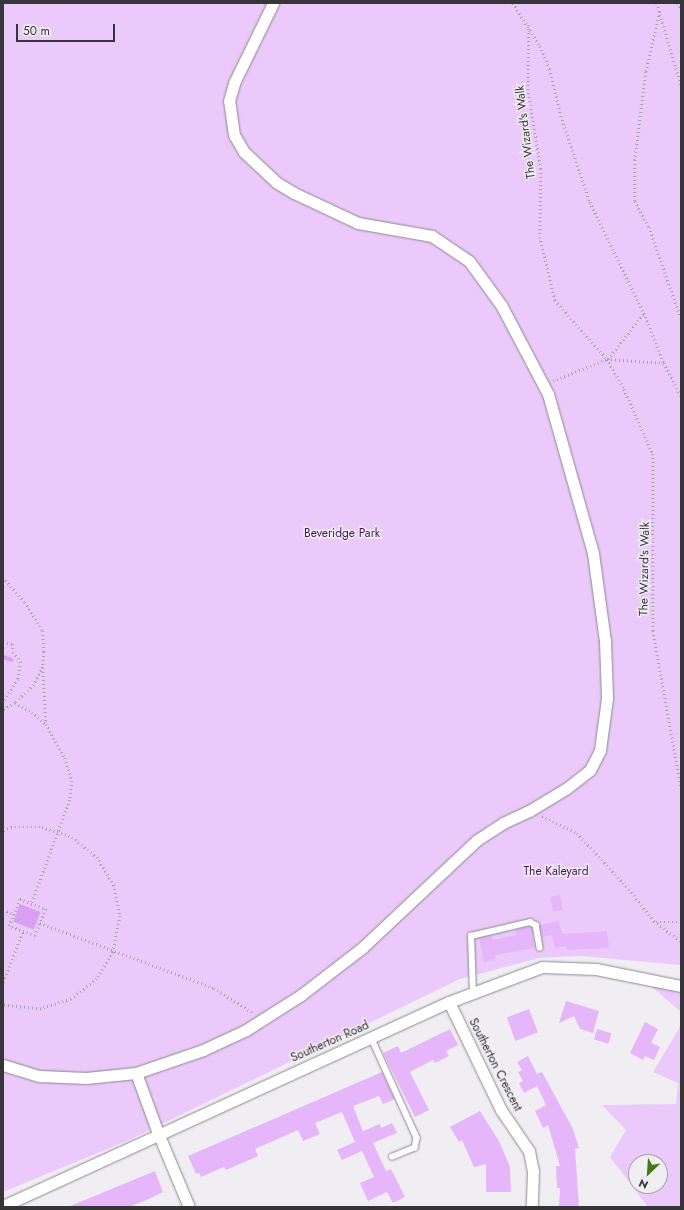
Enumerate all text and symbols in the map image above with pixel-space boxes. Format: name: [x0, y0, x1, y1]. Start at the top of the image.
scale bar: [18, 16, 117, 42]
text: 50 m: [23, 22, 50, 40]
street label: The Wizard's Walk: [513, 84, 539, 180]
street label: The Wizard's Walk: [637, 522, 653, 616]
park label: Beveridge Park: [304, 527, 380, 541]
park label: The Kaleyard: [524, 865, 588, 879]
street label: Southerton Crescent: [465, 1016, 525, 1114]
street label: Southerton Road: [289, 1018, 371, 1066]
north arrow: [628, 1154, 668, 1194]
text: N: [636, 1175, 651, 1193]

